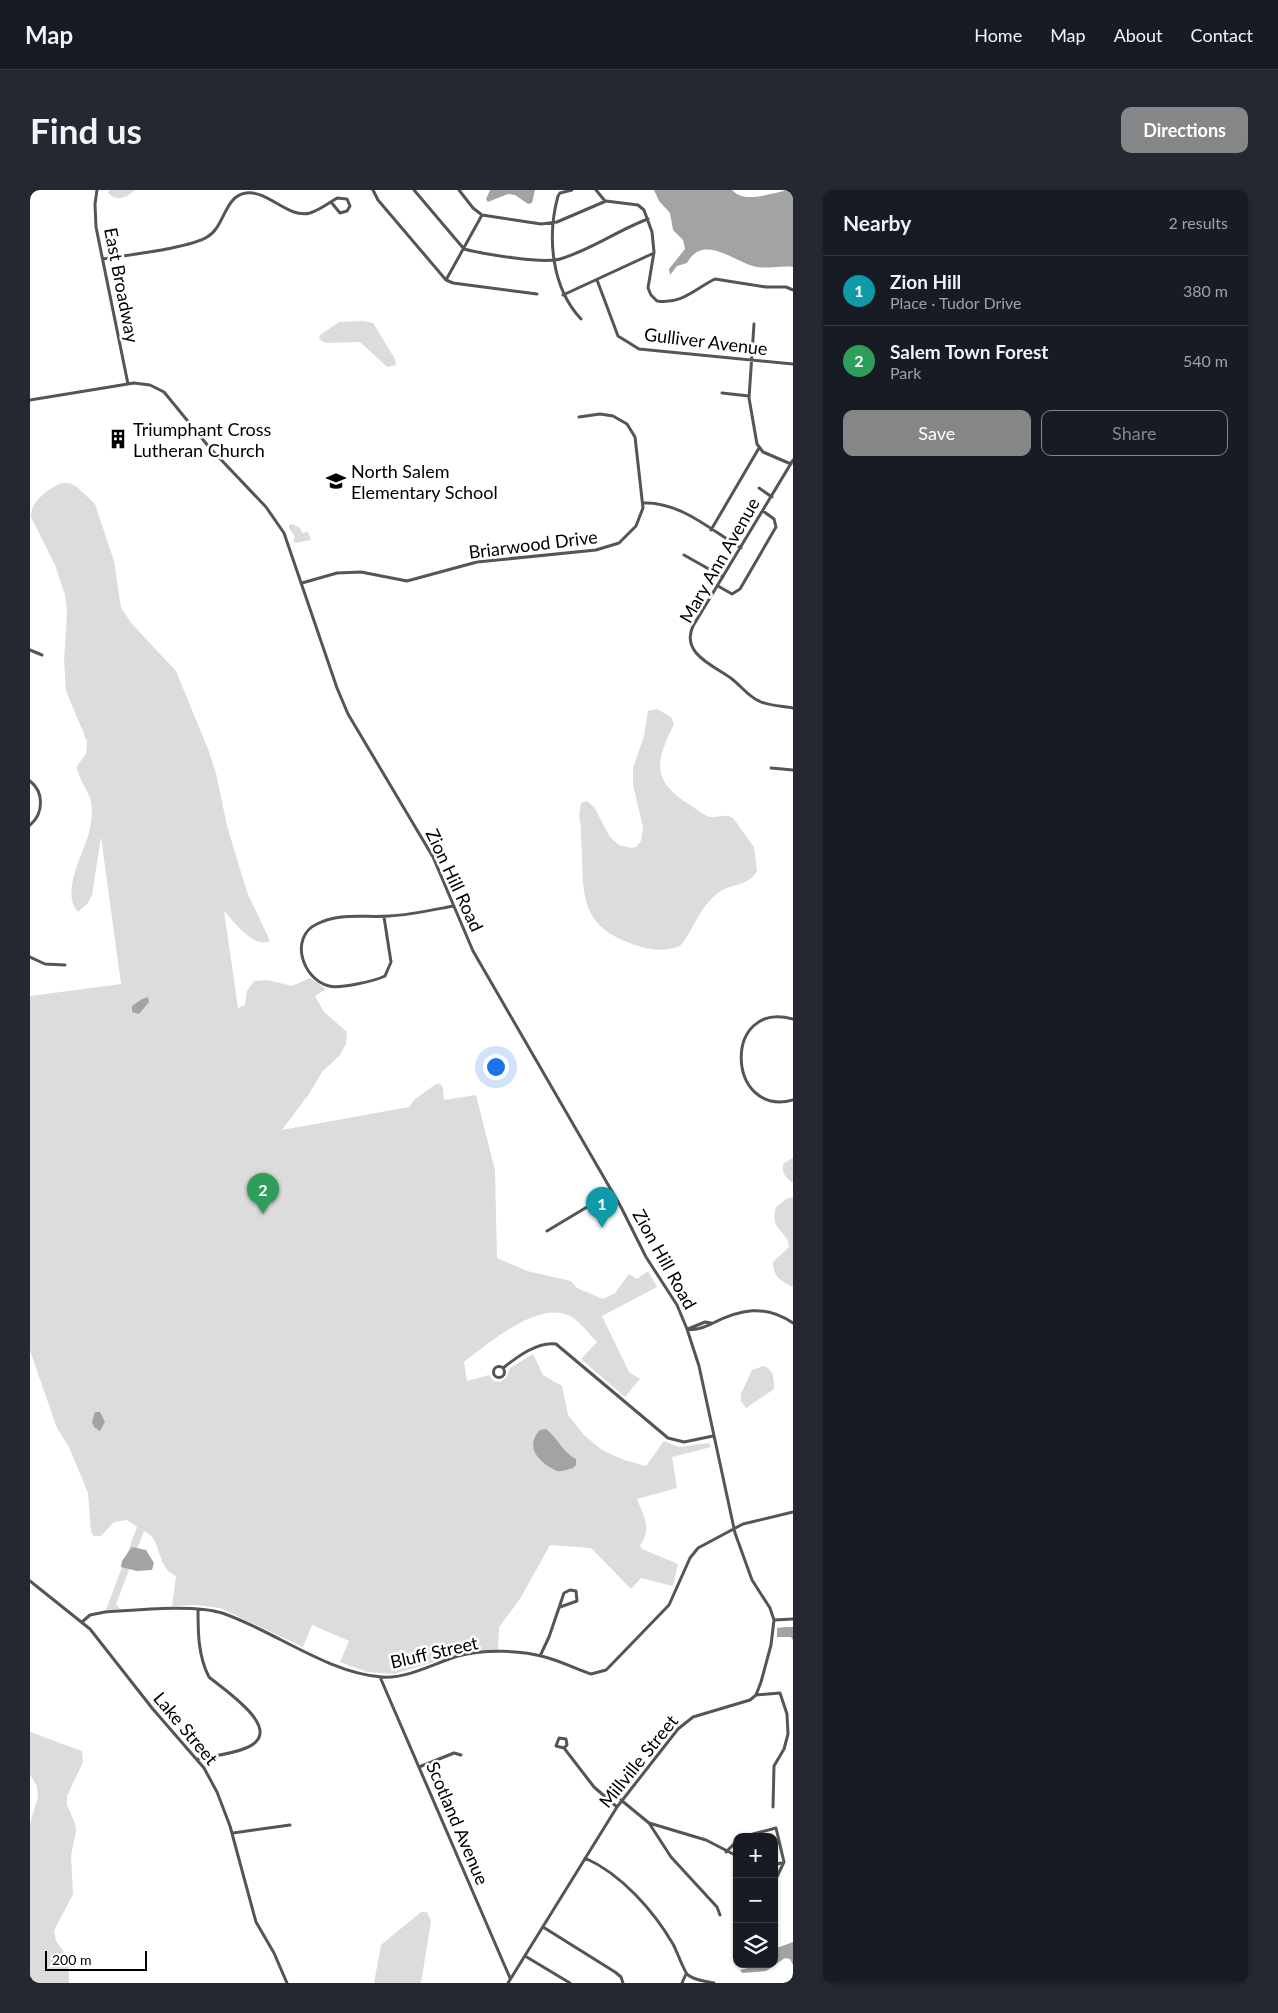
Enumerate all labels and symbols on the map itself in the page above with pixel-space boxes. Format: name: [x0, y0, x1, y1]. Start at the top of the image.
street label: East Broadway: [100, 225, 144, 345]
street label: Gulliver Avenue: [643, 323, 769, 359]
place label: Triumphant Cross Lutheran Church: [133, 418, 272, 461]
building icon: Triumphant Cross Lutheran Church: [107, 428, 129, 450]
place label: North Salem Elementary School: [351, 460, 498, 503]
school or university icon: North Salem Elementary School: [325, 470, 347, 492]
street label: Mary Ann Avenue: [674, 494, 764, 626]
street label: Briarwood Drive: [467, 525, 599, 563]
street label: Zion Hill Road: [422, 825, 488, 935]
your location: [483, 1054, 509, 1080]
pin: 2: [247, 1173, 279, 1214]
pin: 1: [586, 1187, 618, 1228]
street label: Zion Hill Road: [628, 1205, 702, 1313]
street label: Bluff Street: [388, 1631, 481, 1673]
street label: Lake Street: [149, 1687, 223, 1769]
street label: Millville Street: [594, 1710, 682, 1812]
street label: Scotland Avenue: [422, 1758, 494, 1888]
scale bar: [45, 1948, 148, 1971]

